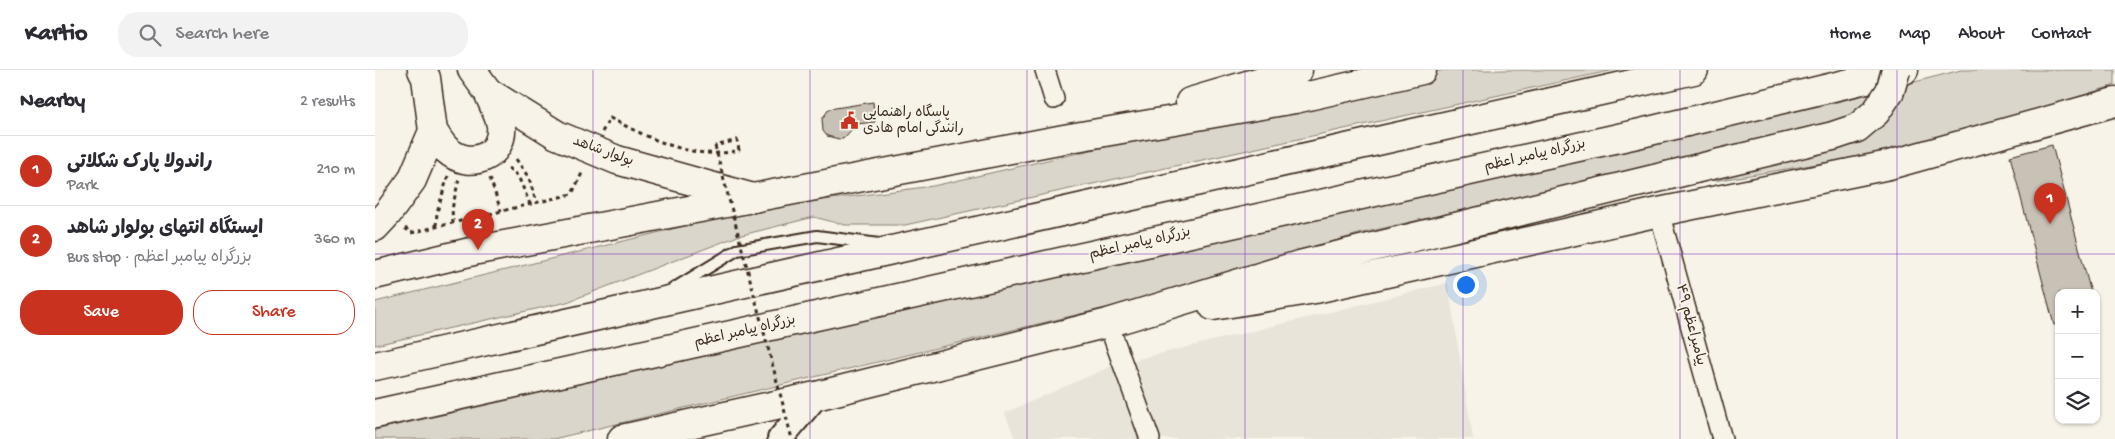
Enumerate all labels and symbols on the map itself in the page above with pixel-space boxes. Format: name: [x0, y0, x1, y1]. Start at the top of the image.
place label: پاسگاه راهنمایی رانندگی امام هادی: [863, 103, 964, 138]
public building icon: پاسگاه راهنمایی رانندگی امام هادی: [839, 111, 859, 131]
street label: بولوار شاهد: [570, 133, 636, 171]
street label: بزرگراه پیامبر اعظم: [1482, 134, 1587, 176]
pin: 1: [2034, 183, 2066, 224]
pin: 2: [462, 209, 494, 250]
street label: بزرگراه پیامبر اعظم: [1087, 222, 1192, 264]
your location: [1453, 272, 1479, 298]
street label: پیامبراعظم ۴۹: [1671, 282, 1709, 368]
street label: بزرگراه پیامبر اعظم: [692, 310, 797, 352]

